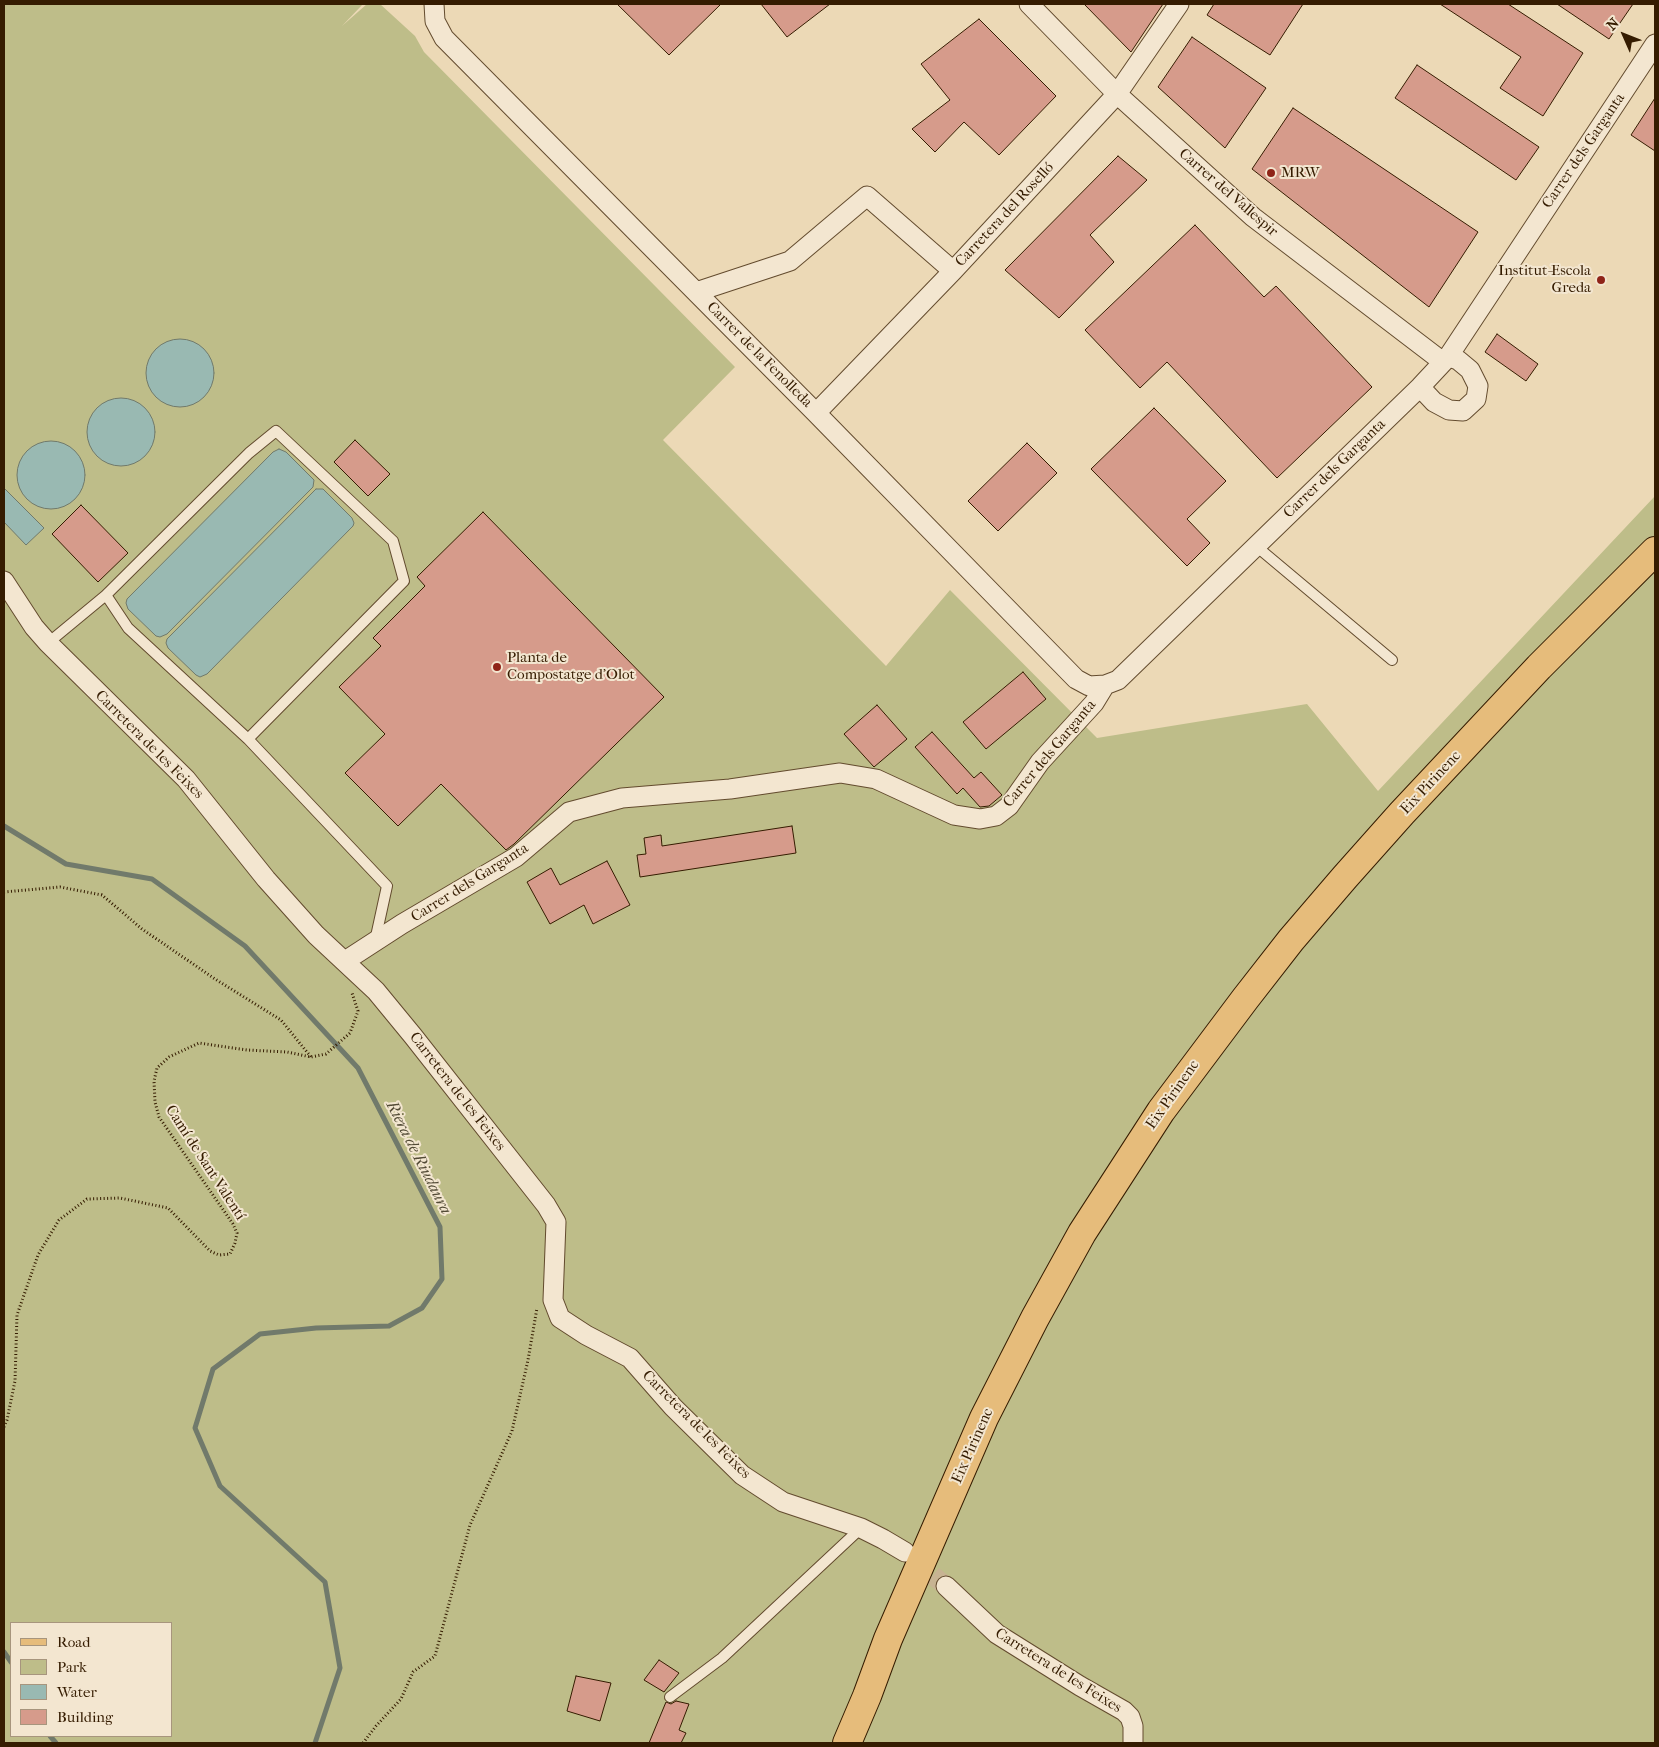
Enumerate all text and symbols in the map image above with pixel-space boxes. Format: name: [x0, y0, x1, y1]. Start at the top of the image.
north arrow: [1599, 10, 1649, 60]
text: N: [1603, 15, 1623, 34]
street label: Carrer dels Garganta: [1539, 90, 1629, 212]
street label: Carrer del Vallespir: [1175, 145, 1281, 241]
street label: Carretera del Roselló: [952, 159, 1058, 271]
place label: MRW: [1281, 164, 1319, 182]
marker: MRW: [1265, 167, 1277, 179]
place label: Institut-Escola Greda: [1498, 262, 1591, 297]
marker: Institut-Escola Greda: [1595, 274, 1607, 286]
street label: Carrer de la Fenolleda: [702, 298, 816, 412]
street label: Carrer dels Garganta: [1280, 416, 1390, 522]
place label: Planta de Compostatge d'Olot: [507, 649, 635, 684]
marker: Planta de Compostatge d'Olot: [491, 661, 503, 673]
street label: Carretera de les Feixes: [91, 687, 207, 803]
street label: Carrer dels Garganta: [1000, 697, 1100, 811]
street label: Eix Pirinenc: [1397, 748, 1465, 818]
street label: Carrer dels Garganta: [408, 840, 532, 926]
street label: Carretera de les Feixes: [405, 1029, 509, 1155]
street label: Eix Pirinenc: [1143, 1057, 1203, 1133]
water label: Riera de Riudaura: [381, 1098, 455, 1218]
street label: Camí de Sant Valentí: [161, 1102, 249, 1224]
street label: Carretera de les Feixes: [638, 1367, 754, 1483]
street label: Eix Pirinenc: [948, 1406, 998, 1486]
legend: [10, 1622, 172, 1737]
street label: Carretera de les Feixes: [991, 1625, 1125, 1717]
text: Road: [57, 1633, 90, 1651]
text: Park: [57, 1658, 87, 1676]
text: Water: [57, 1683, 97, 1701]
text: Building: [57, 1708, 113, 1726]

